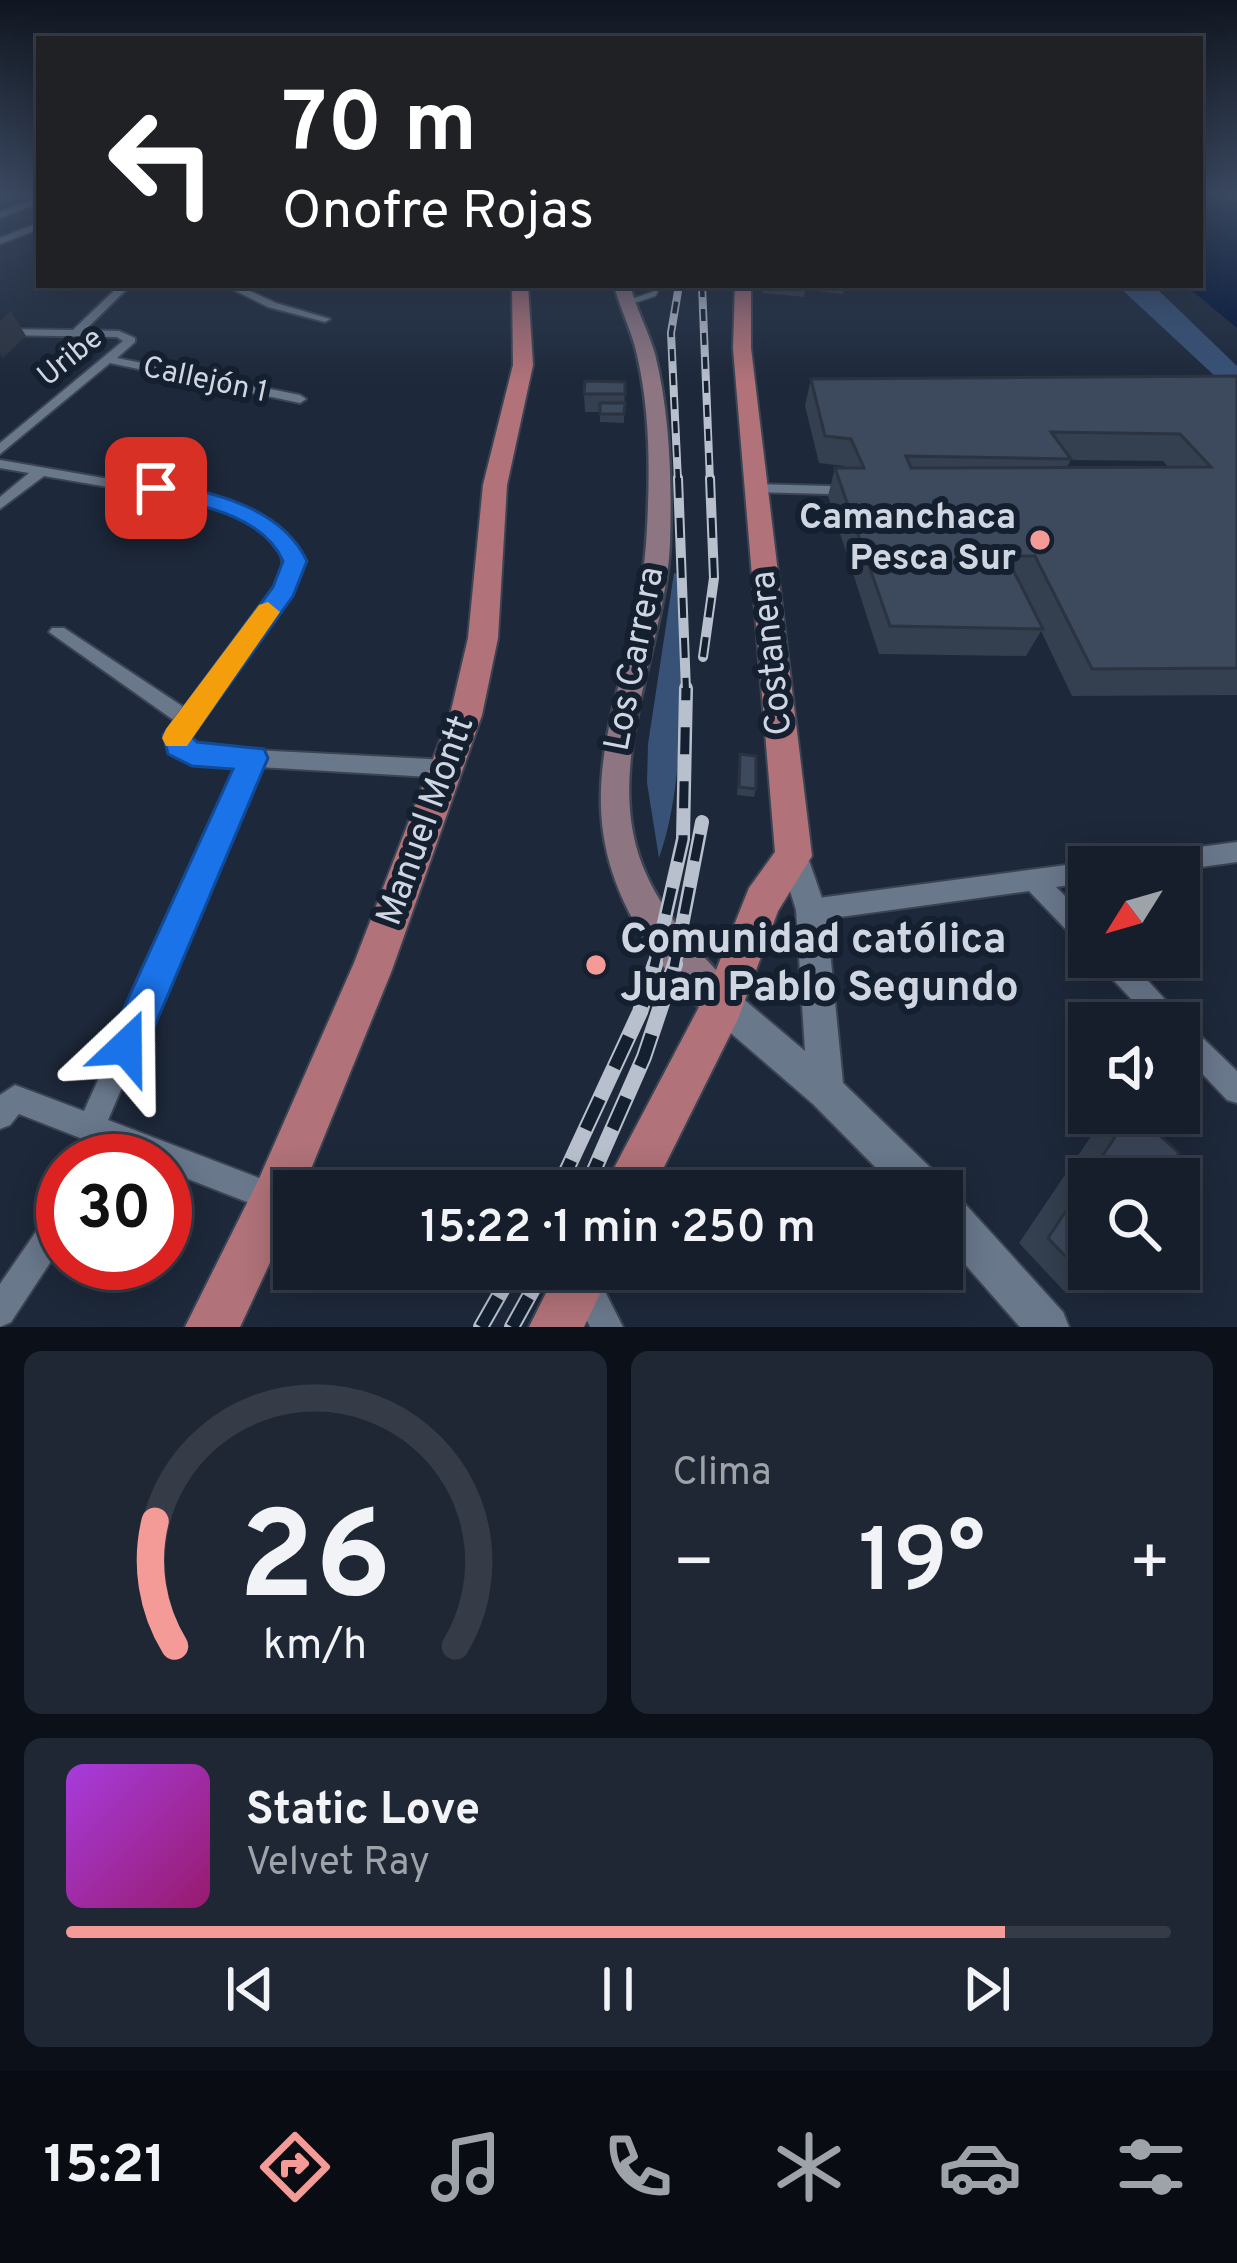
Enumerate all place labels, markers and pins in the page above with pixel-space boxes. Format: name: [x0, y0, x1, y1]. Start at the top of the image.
pin: [105, 437, 207, 539]
place label: Camanchaca Pesca Sur: [799, 496, 1016, 583]
marker: Camanchaca Pesca Sur: [1027, 527, 1053, 553]
place label: Comunidad católica Juan Pablo Segundo: [620, 915, 1019, 1016]
marker: Comunidad católica Juan Pablo Segundo: [583, 952, 609, 978]

